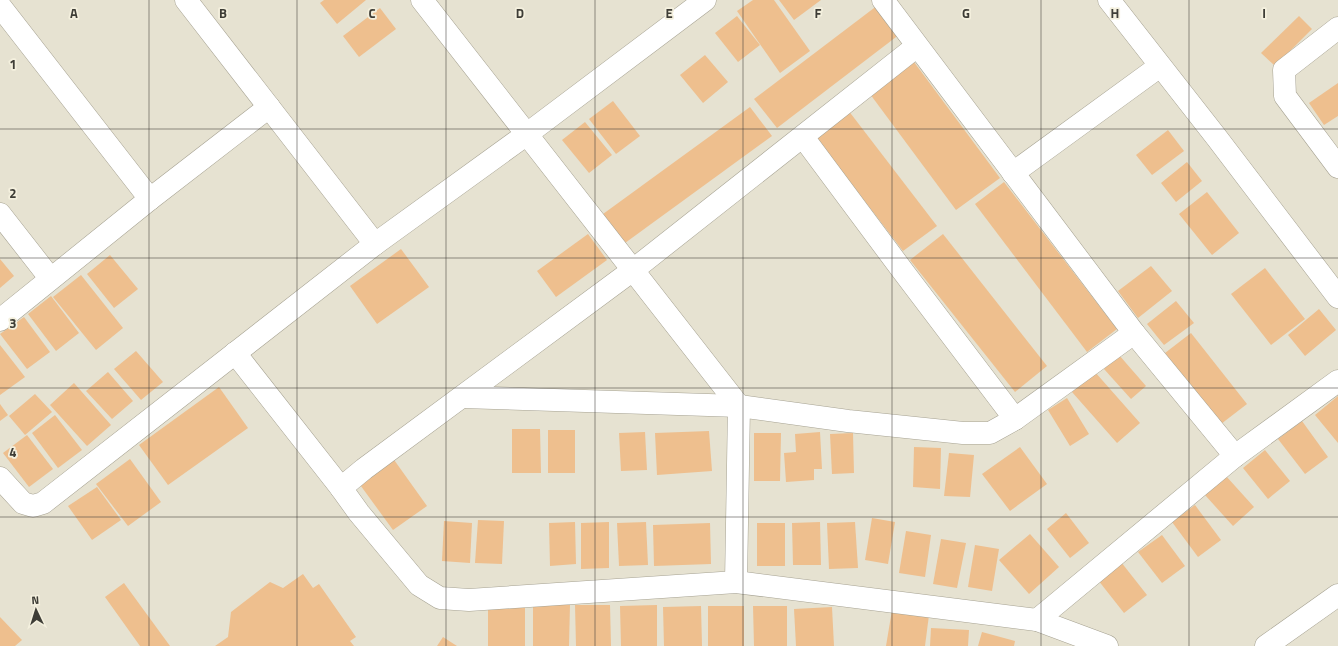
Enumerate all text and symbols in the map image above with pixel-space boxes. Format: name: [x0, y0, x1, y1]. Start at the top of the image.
text: A: [70, 3, 78, 23]
text: B: [219, 3, 227, 23]
text: C: [368, 3, 376, 23]
text: D: [516, 3, 524, 23]
text: E: [665, 3, 673, 23]
text: F: [815, 3, 822, 23]
text: G: [962, 3, 970, 23]
text: H: [1111, 3, 1119, 23]
text: I: [1262, 3, 1266, 23]
text: 1: [9, 54, 17, 74]
text: 2: [9, 183, 17, 203]
text: 3: [9, 313, 17, 333]
text: 4: [9, 442, 17, 462]
north arrow: [16, 590, 56, 630]
text: N: [31, 592, 40, 608]

